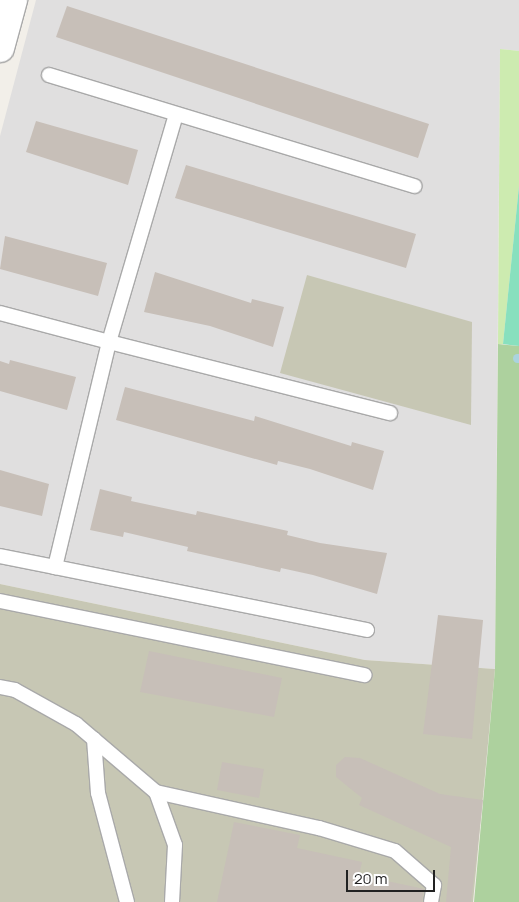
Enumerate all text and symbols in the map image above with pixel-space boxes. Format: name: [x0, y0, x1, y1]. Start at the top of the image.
scale bar: [349, 860, 438, 892]
text: 20 m: [354, 868, 387, 889]

